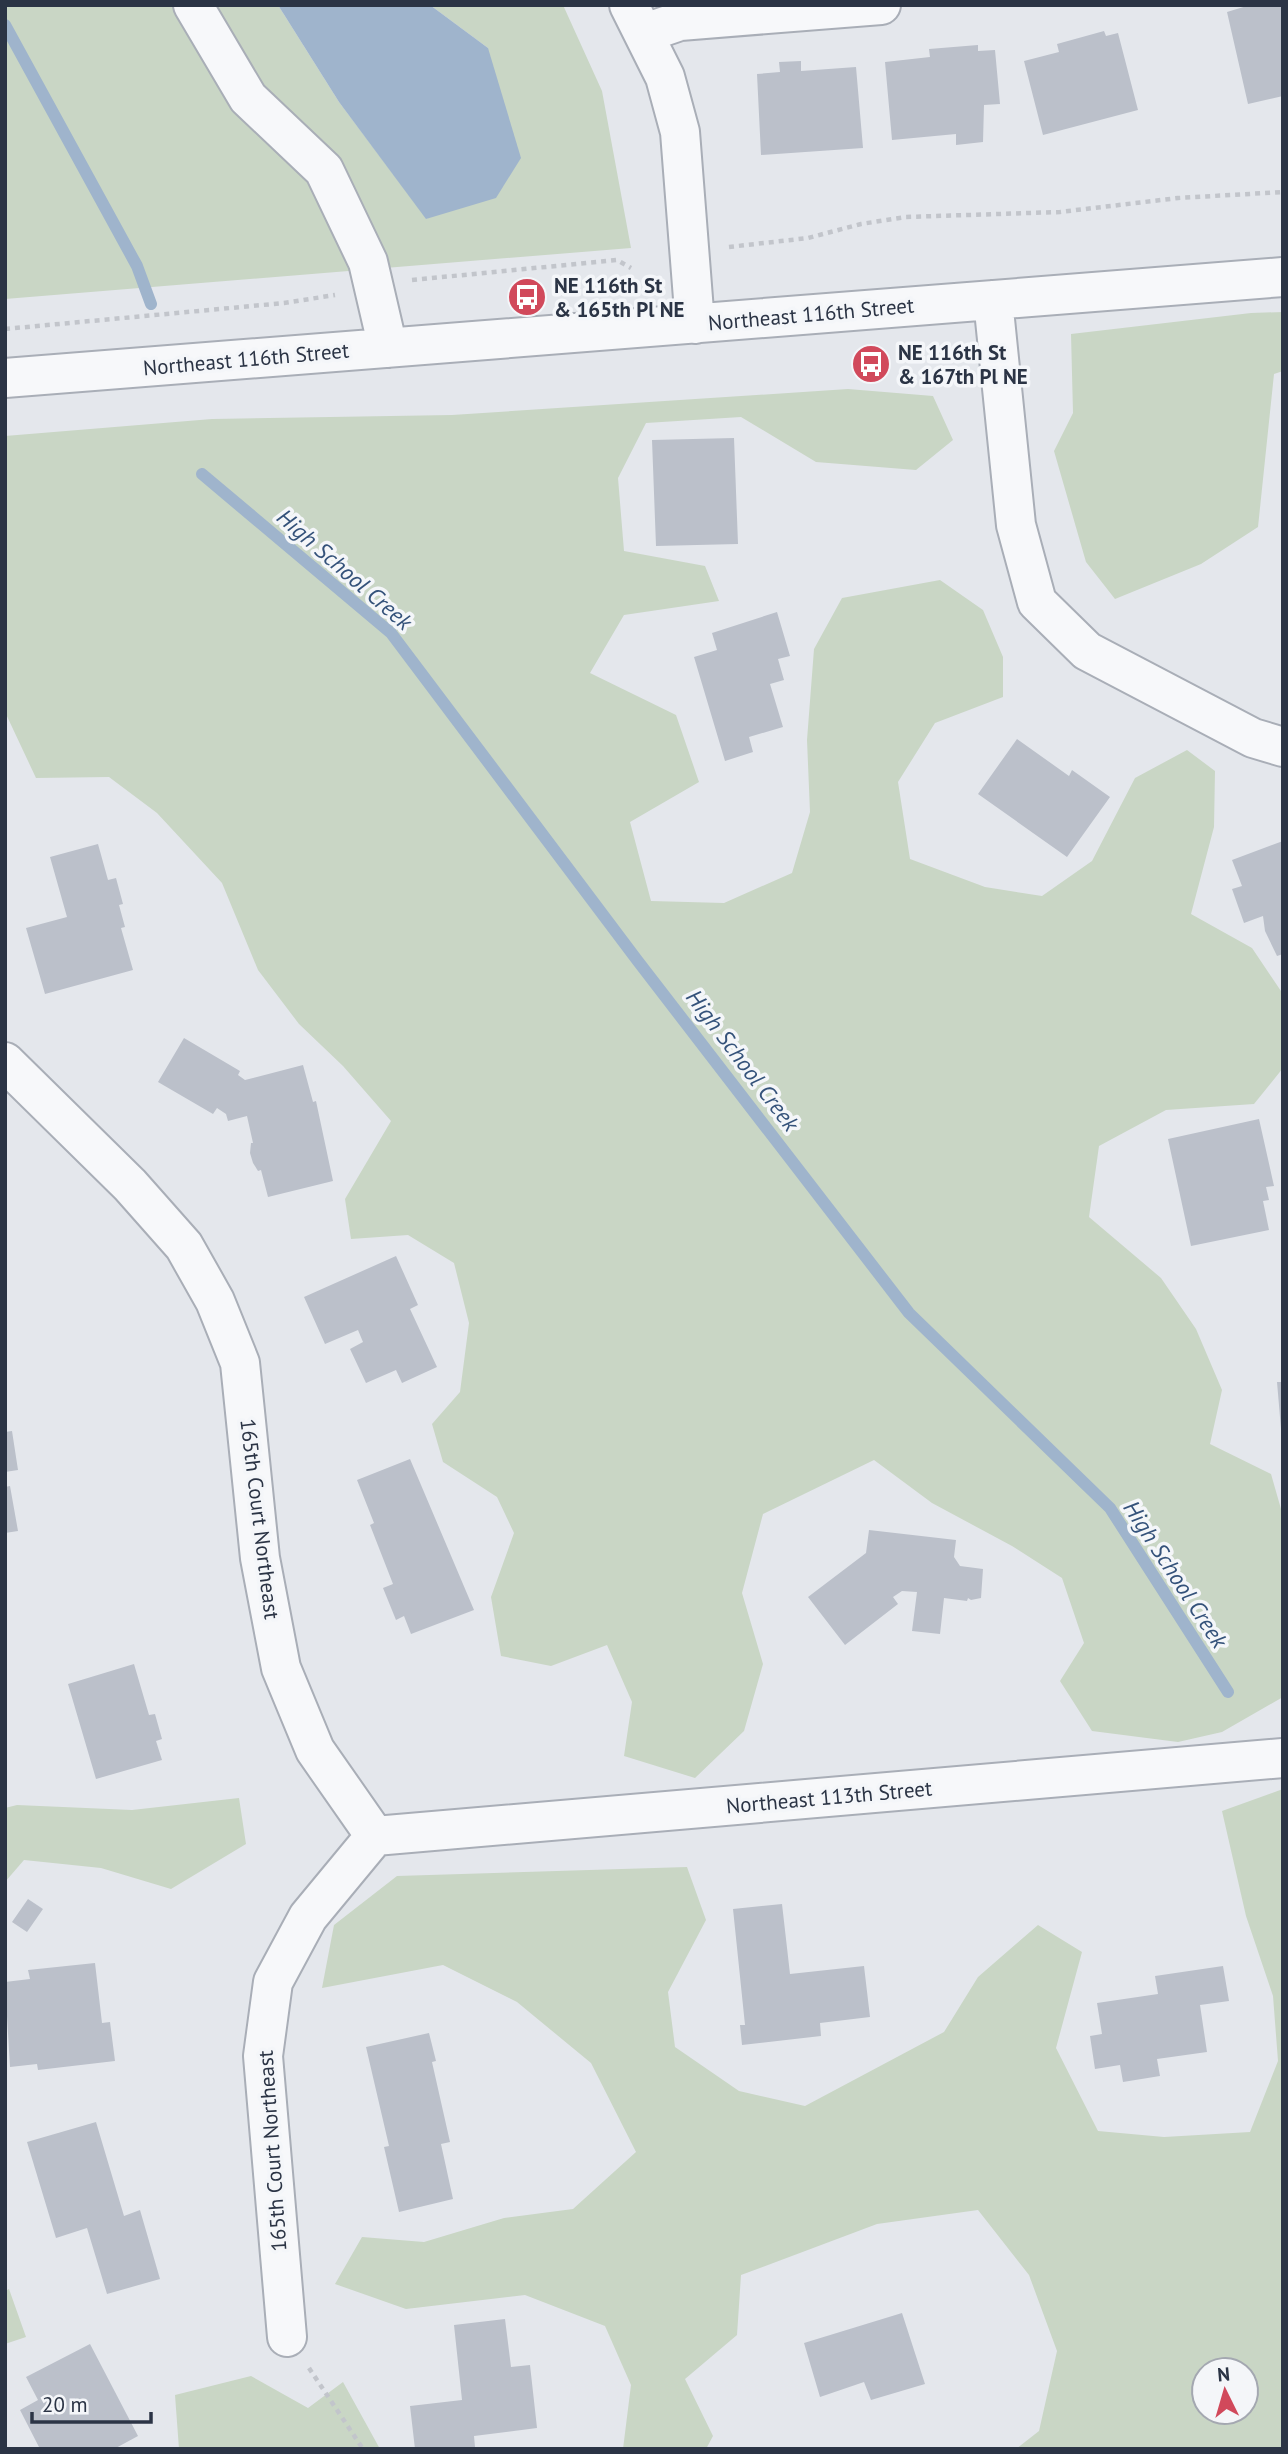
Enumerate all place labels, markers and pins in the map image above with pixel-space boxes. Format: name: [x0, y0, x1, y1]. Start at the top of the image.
place label: NE 116th St & 165th Pl NE: [554, 272, 685, 323]
bus stop icon: NE 116th St & 165th Pl NE: [506, 276, 548, 318]
place label: NE 116th St & 167th Pl NE: [898, 339, 1028, 390]
bus stop icon: NE 116th St & 167th Pl NE: [850, 343, 892, 385]

